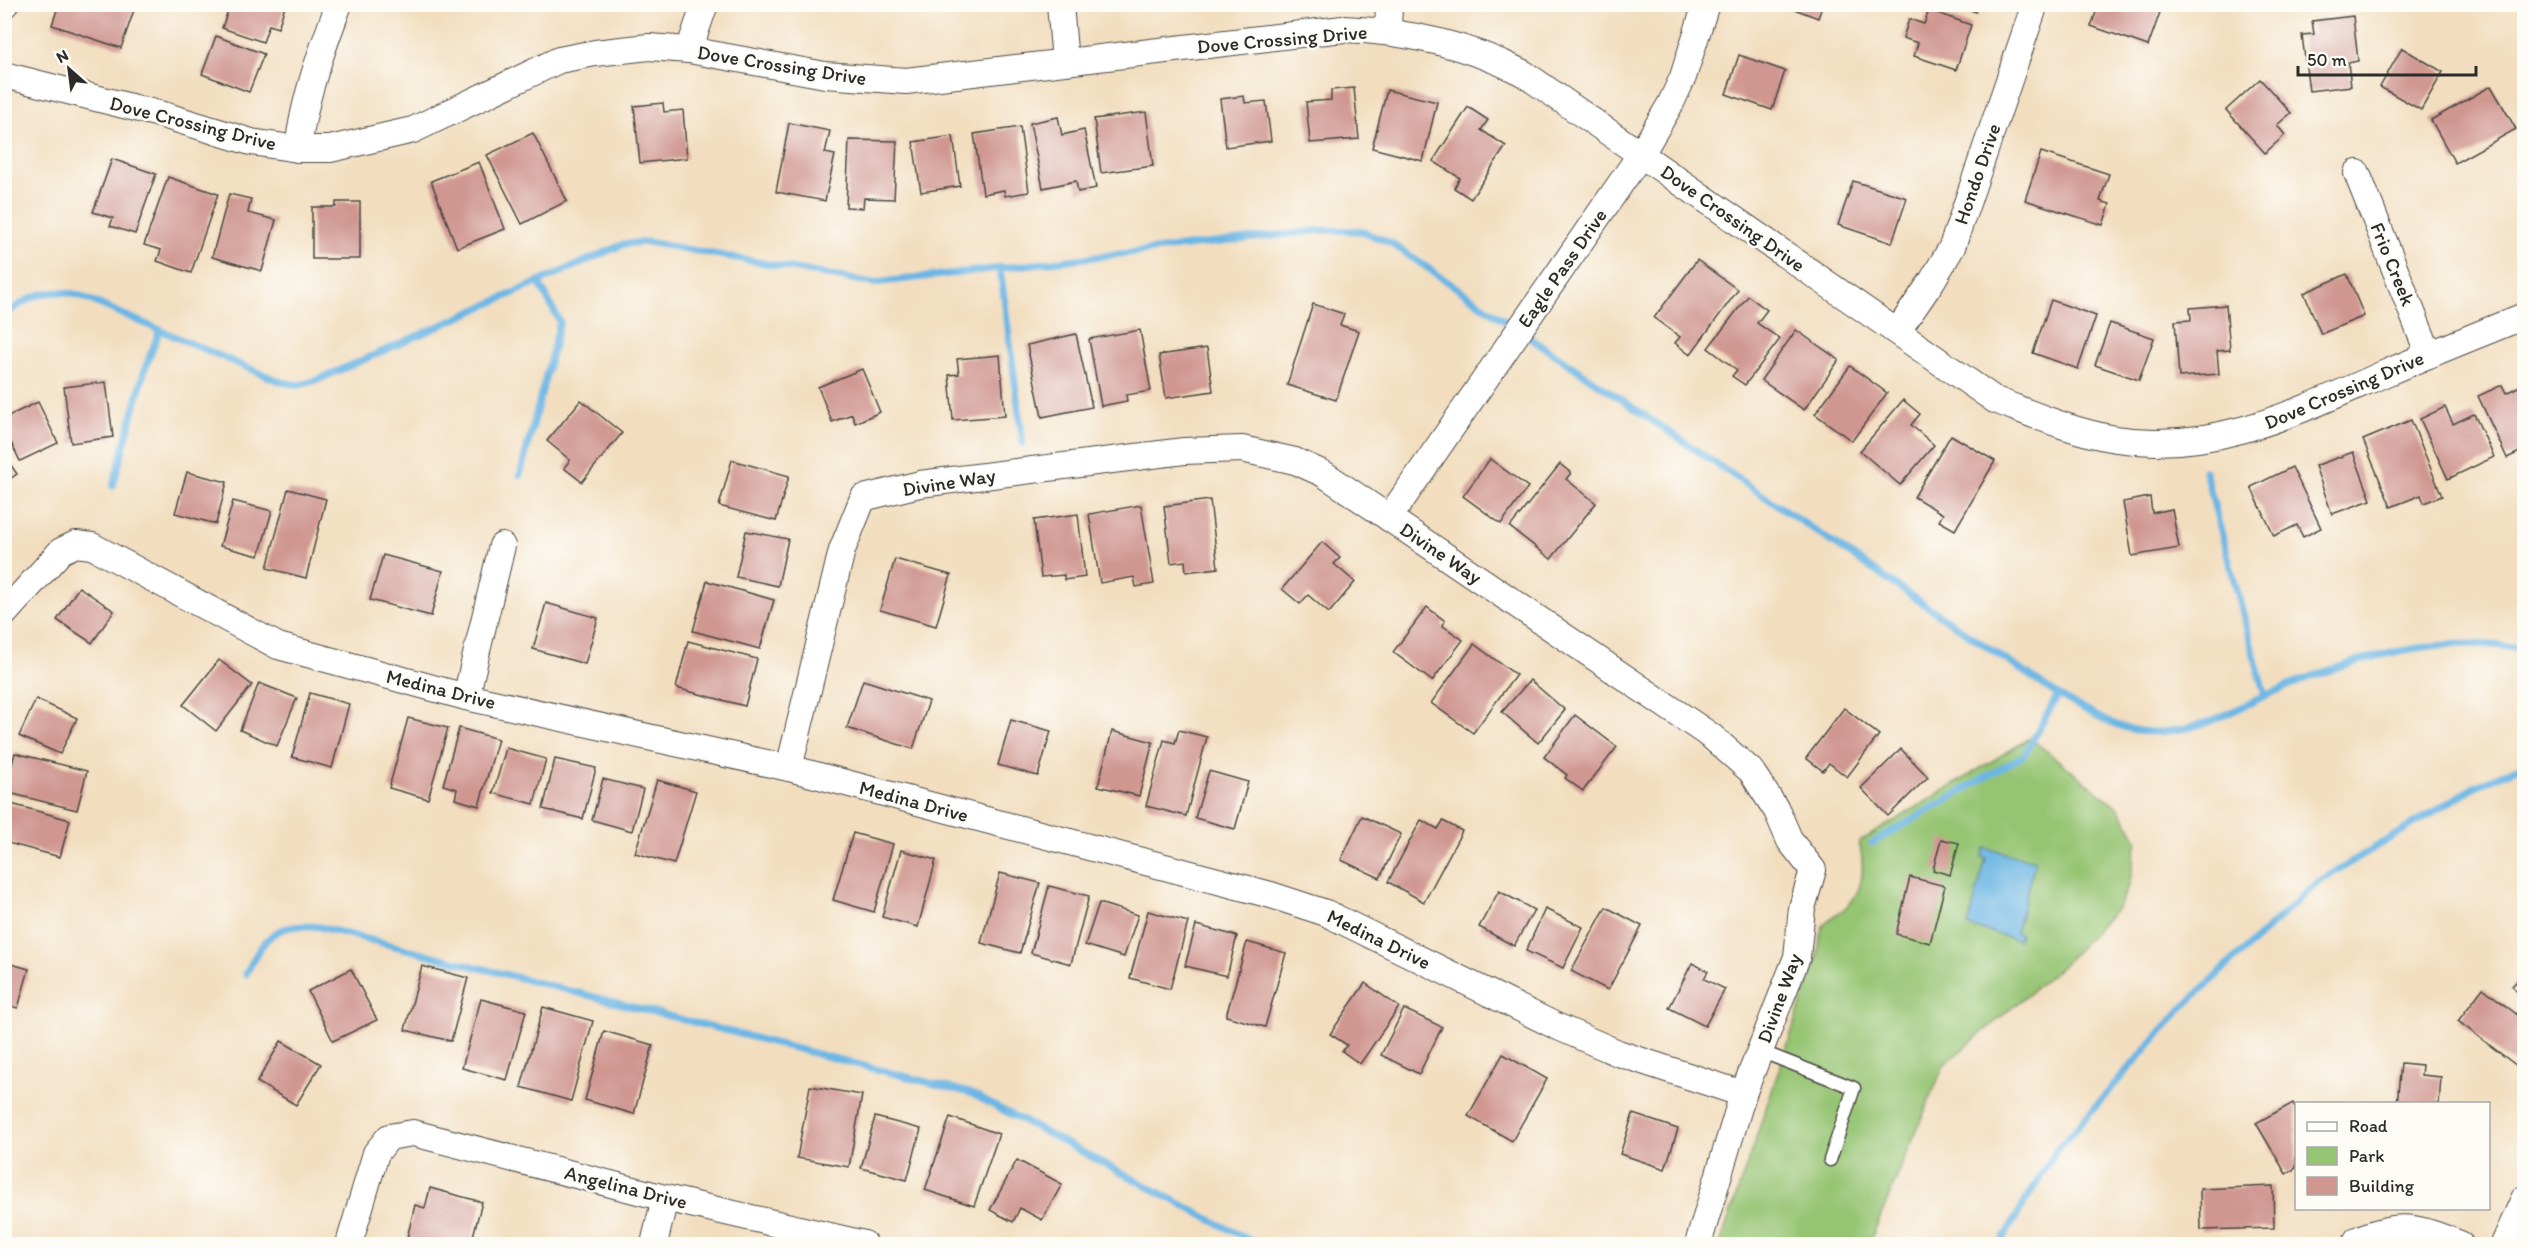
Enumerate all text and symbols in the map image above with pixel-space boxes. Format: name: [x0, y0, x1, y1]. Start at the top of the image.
street label: Dove Crossing Drive: [1196, 20, 1368, 58]
north arrow: [39, 39, 99, 99]
scale bar: [2298, 39, 2476, 77]
street label: Dove Crossing Drive: [696, 40, 868, 90]
text: N: [53, 45, 71, 67]
text: 50 m: [2307, 49, 2347, 71]
street label: Dove Crossing Drive: [107, 91, 279, 155]
street label: Hondo Drive: [1949, 120, 2005, 228]
street label: Dove Crossing Drive: [1656, 159, 1810, 277]
street label: Eagle Pass Drive: [1512, 204, 1612, 332]
street label: Frio Creek: [2365, 219, 2421, 310]
street label: Dove Crossing Drive: [2261, 346, 2427, 434]
street label: Divine Way: [901, 463, 998, 501]
street label: Divine Way: [1395, 517, 1487, 589]
street label: Medina Drive: [384, 664, 498, 714]
street label: Medina Drive: [857, 775, 971, 827]
street label: Medina Drive: [1323, 904, 1435, 974]
street label: Divine Way: [1752, 949, 1806, 1046]
legend: [2295, 1102, 2490, 1210]
text: Road: [2349, 1115, 2388, 1137]
text: Park: [2349, 1145, 2384, 1167]
street label: Angelina Drive: [562, 1160, 690, 1214]
text: Building: [2349, 1175, 2415, 1197]

